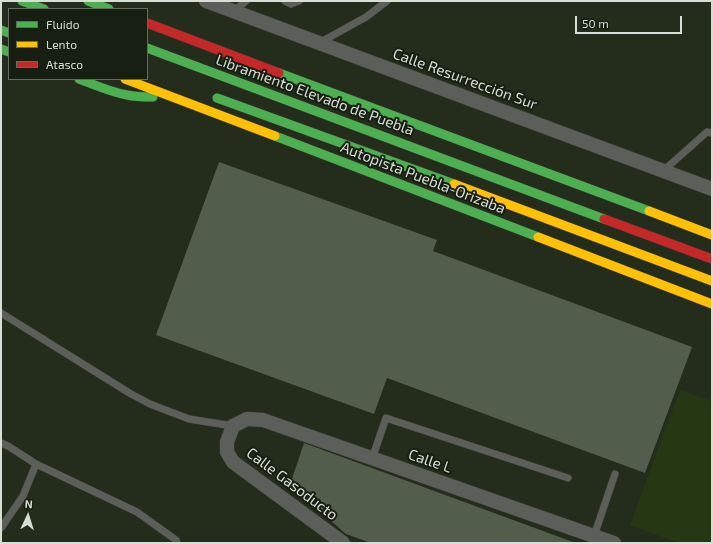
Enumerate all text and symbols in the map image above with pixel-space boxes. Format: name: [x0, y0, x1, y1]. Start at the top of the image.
legend: [8, 8, 148, 80]
scale bar: [577, 8, 684, 34]
text: 50 m: [582, 16, 609, 30]
text: Fluido: [46, 17, 80, 31]
text: Lento: [46, 37, 77, 51]
street label: Calle Resurrección Sur: [390, 45, 540, 113]
street label: Libramiento Elevado de Puebla: [213, 51, 417, 139]
text: Atasco: [46, 57, 83, 71]
street label: Autopista Puebla-Orizaba: [338, 138, 508, 218]
street label: Calle Gasoducto: [243, 444, 341, 524]
street label: Calle L: [406, 445, 454, 477]
north arrow: [8, 496, 48, 536]
text: N: [24, 497, 33, 510]

